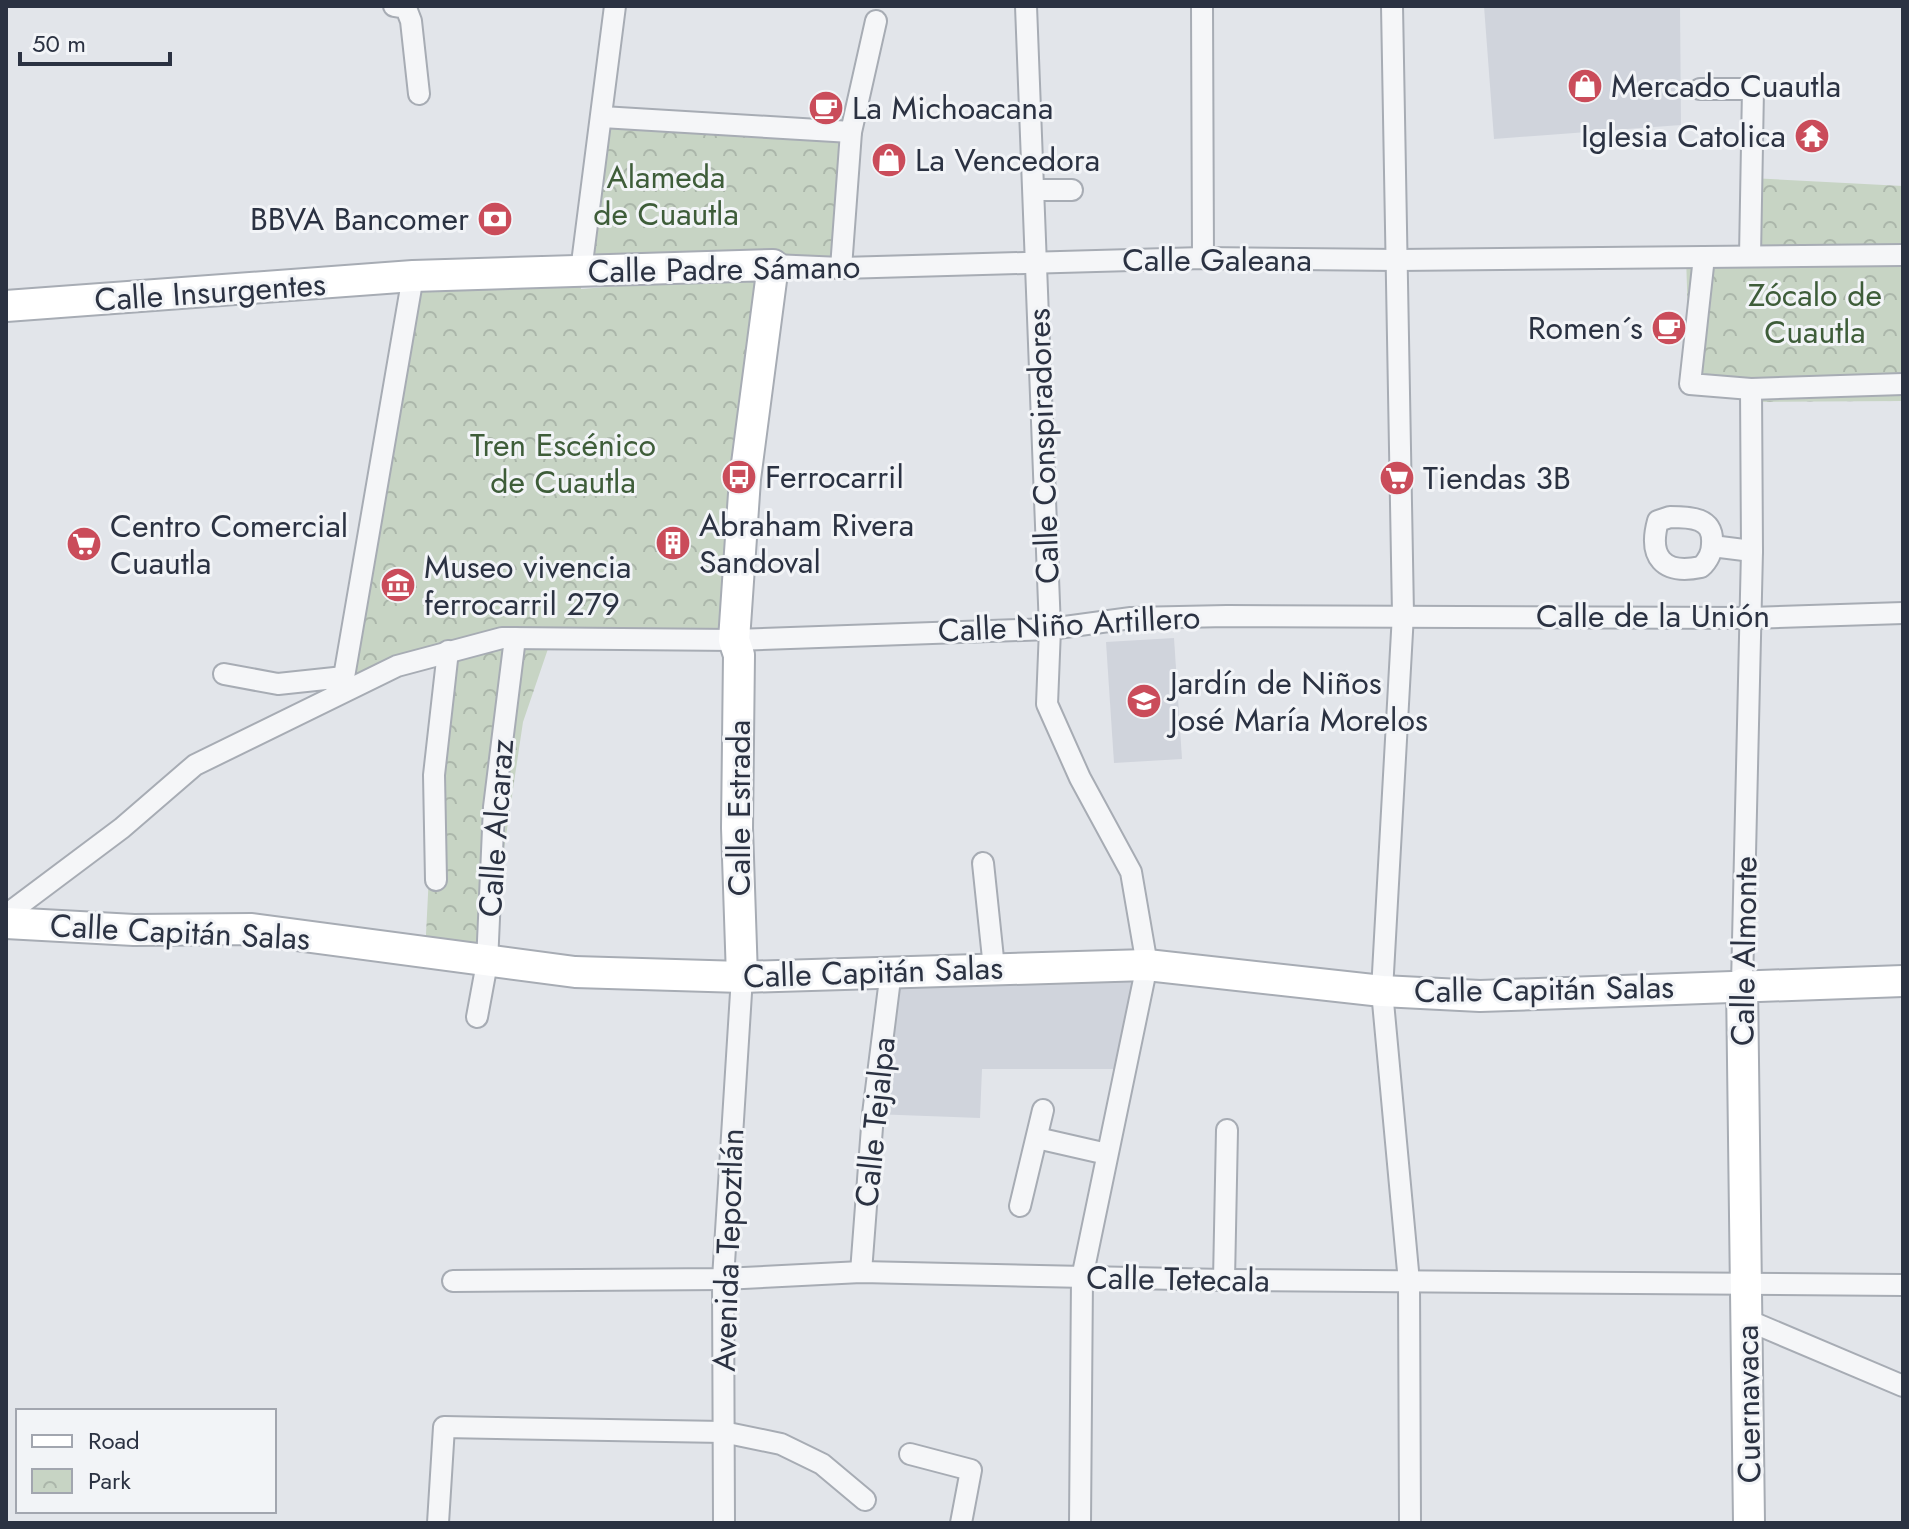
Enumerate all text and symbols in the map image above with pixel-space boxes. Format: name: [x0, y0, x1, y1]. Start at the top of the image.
scale bar: [20, 16, 170, 66]
text: 50 m: [32, 26, 86, 61]
place label: Mercado Cuautla: [1611, 63, 1841, 109]
shop icon: Mercado Cuautla: [1566, 67, 1604, 105]
place label: La Michoacana: [852, 85, 1053, 131]
cafe icon: La Michoacana: [807, 89, 845, 127]
place label: Iglesia Catolica: [1581, 113, 1786, 159]
temple icon: Iglesia Catolica: [1793, 117, 1831, 155]
place label: La Vencedora: [915, 137, 1100, 183]
shop icon: La Vencedora: [870, 141, 908, 179]
park label: Alameda de Cuautla: [593, 154, 739, 237]
place label: BBVA Bancomer: [250, 196, 469, 242]
bank icon: BBVA Bancomer: [476, 200, 514, 238]
street label: Calle Galeana: [1122, 237, 1312, 283]
street label: Calle Padre Sámano: [587, 244, 861, 294]
street label: Calle Insurgentes: [93, 261, 327, 323]
park label: Zócalo de Cuautla: [1748, 272, 1882, 355]
place label: Romen´s: [1528, 305, 1643, 351]
street label: Calle Conspiradores: [1015, 307, 1071, 585]
cafe icon: Romen´s: [1650, 309, 1688, 347]
park label: Tren Escénico de Cuautla: [470, 422, 656, 505]
place label: Ferrocarril: [765, 454, 904, 500]
place label: Tiendas 3B: [1423, 455, 1571, 501]
bus stop icon: Ferrocarril: [720, 458, 758, 496]
supermarket icon: Tiendas 3B: [1378, 459, 1416, 497]
place label: Abraham Rivera Sandoval: [699, 502, 914, 585]
place label: Centro Comercial Cuautla: [110, 503, 348, 586]
building icon: Abraham Rivera Sandoval: [654, 524, 692, 562]
supermarket icon: Centro Comercial Cuautla: [65, 525, 103, 563]
place label: Museo vivencia ferrocarril 279: [424, 544, 631, 627]
museum icon: Museo vivencia ferrocarril 279: [379, 566, 417, 604]
street label: Calle de la Unión: [1536, 593, 1770, 639]
street label: Calle Niño Artillero: [937, 594, 1201, 654]
place label: Jardín de Niños José María Morelos: [1166, 660, 1428, 743]
school or university icon: Jardín de Niños José María Morelos: [1125, 682, 1163, 720]
street label: Calle Estrada: [716, 720, 762, 896]
street label: Calle Alcaraz: [467, 737, 525, 919]
street label: Calle Almonte: [1719, 856, 1769, 1046]
street label: Calle Capitán Salas: [49, 902, 311, 962]
street label: Calle Capitán Salas: [742, 944, 1004, 1000]
street label: Calle Capitán Salas: [1414, 964, 1674, 1014]
street label: Calle Tejalpa: [843, 1035, 907, 1209]
street label: Avenida Tepoztlán: [701, 1128, 755, 1372]
street label: Calle Tetecala: [1086, 1254, 1270, 1304]
street label: Cuernavaca: [1724, 1324, 1772, 1484]
legend: [16, 1409, 276, 1513]
text: Road: [88, 1423, 140, 1458]
text: Park: [88, 1463, 131, 1498]

